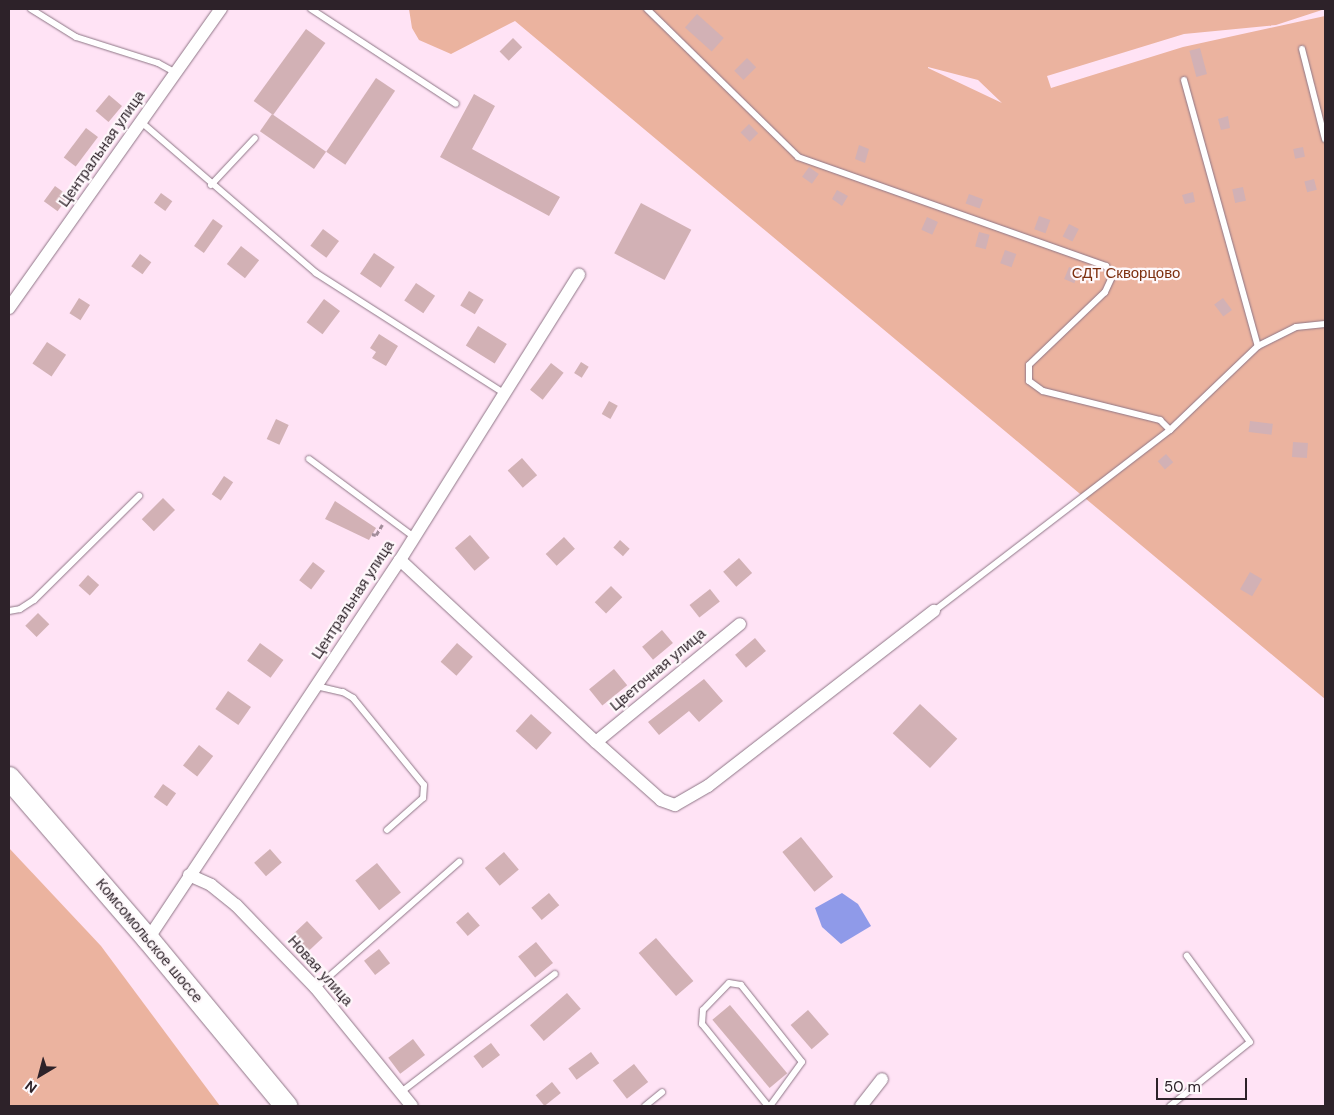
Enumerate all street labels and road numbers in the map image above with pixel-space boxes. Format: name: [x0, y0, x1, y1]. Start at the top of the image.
street label: Центральная улица: [55, 87, 149, 211]
street label: Центральная улица: [308, 537, 398, 663]
street label: Цветочная улица: [607, 625, 709, 715]
street label: Комсомольское шоссе: [92, 875, 206, 1007]
street label: Новая улица: [284, 932, 356, 1010]

